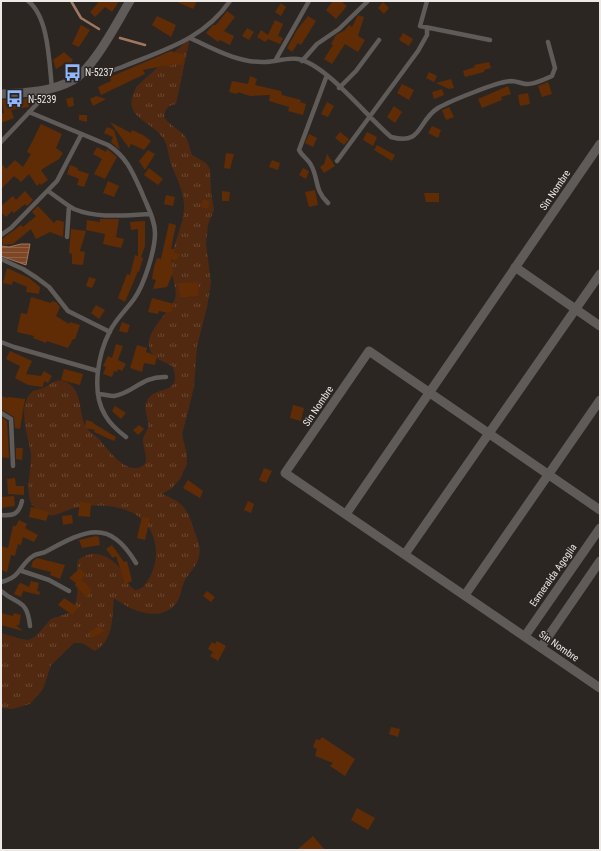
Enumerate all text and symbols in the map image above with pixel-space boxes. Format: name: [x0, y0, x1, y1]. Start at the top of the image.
bus stop icon: N-5237: [62, 62, 82, 82]
place label: N-5237: [85, 67, 113, 78]
bus stop icon: N-5239: [5, 89, 25, 109]
place label: N-5239: [28, 94, 56, 105]
street label: Sin Nombre: [538, 168, 573, 212]
street label: Sin Nombre: [301, 384, 336, 428]
street label: Esmeralda Agoglia: [527, 541, 579, 608]
street label: Sin Nombre: [537, 628, 581, 664]

